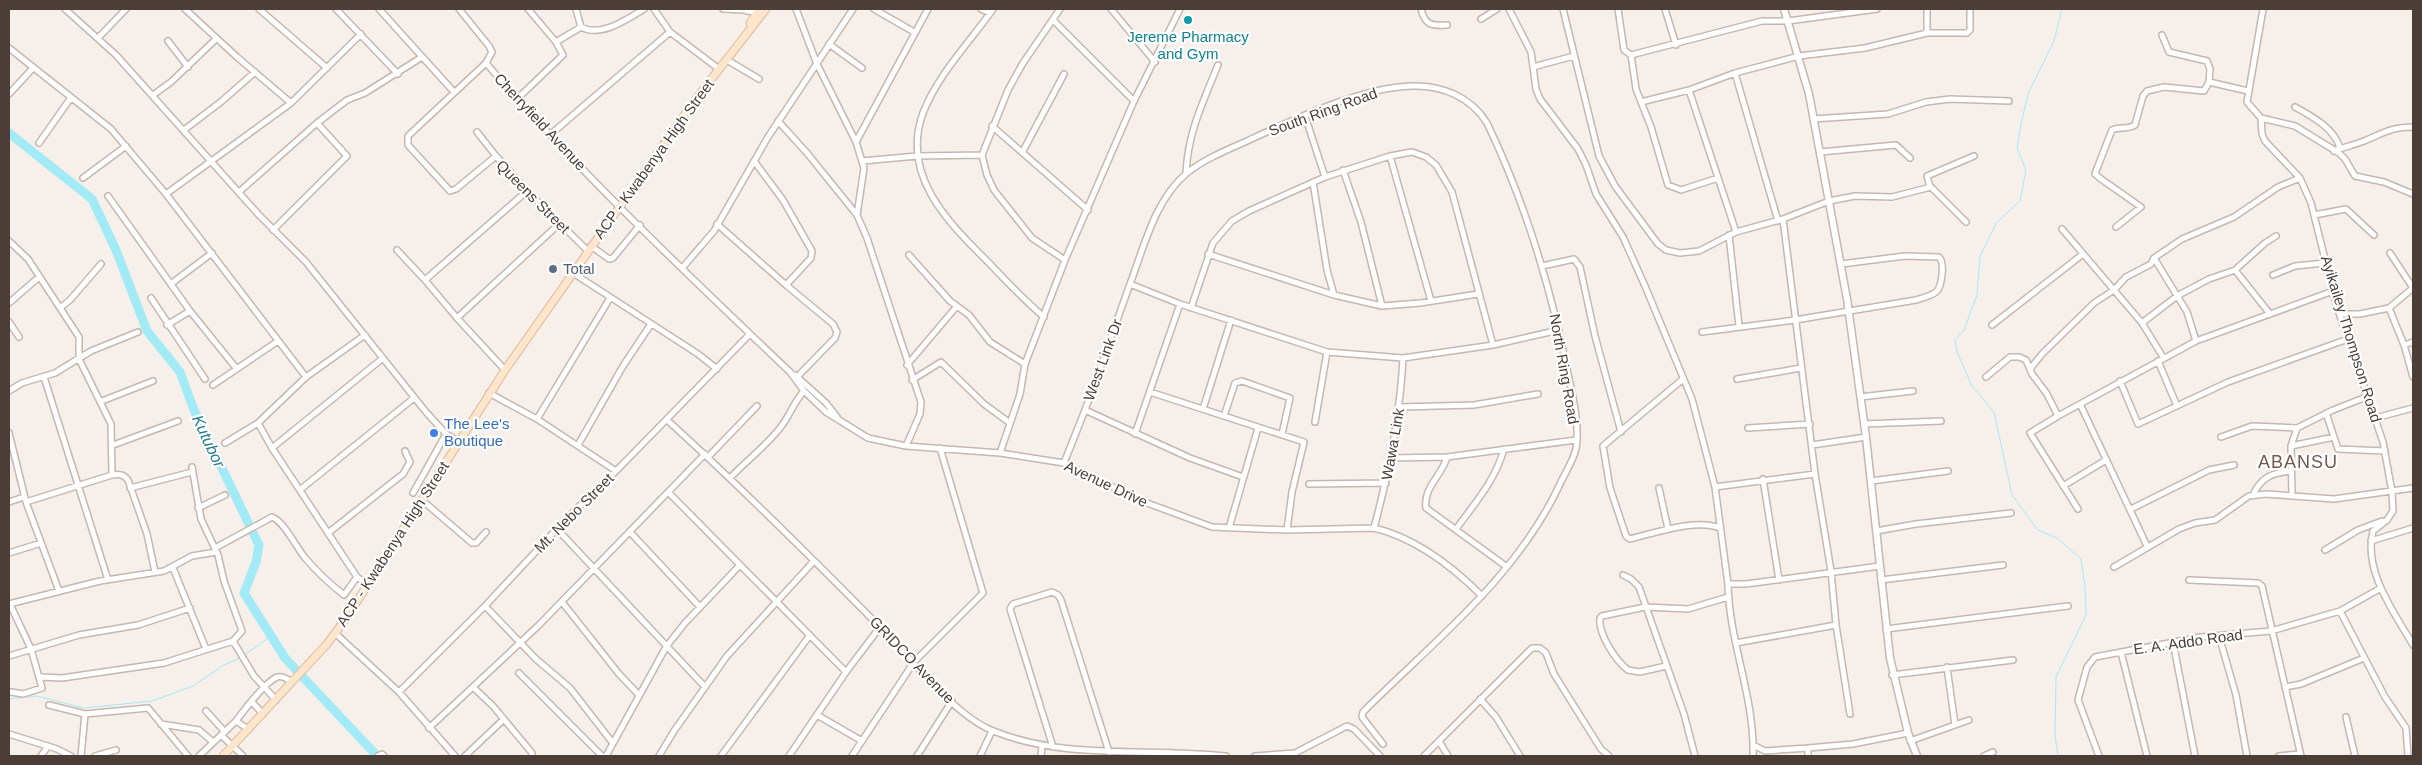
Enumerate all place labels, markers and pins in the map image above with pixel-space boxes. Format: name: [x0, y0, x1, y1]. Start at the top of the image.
marker: Jereme Pharmacy and Gym: [1182, 14, 1194, 26]
place label: Jereme Pharmacy and Gym: [1127, 28, 1249, 62]
place label: Total: [563, 260, 595, 277]
marker: Total: [547, 263, 559, 275]
place label: The Lee's Boutique: [444, 415, 509, 449]
marker: The Lee's Boutique: [428, 427, 440, 439]

